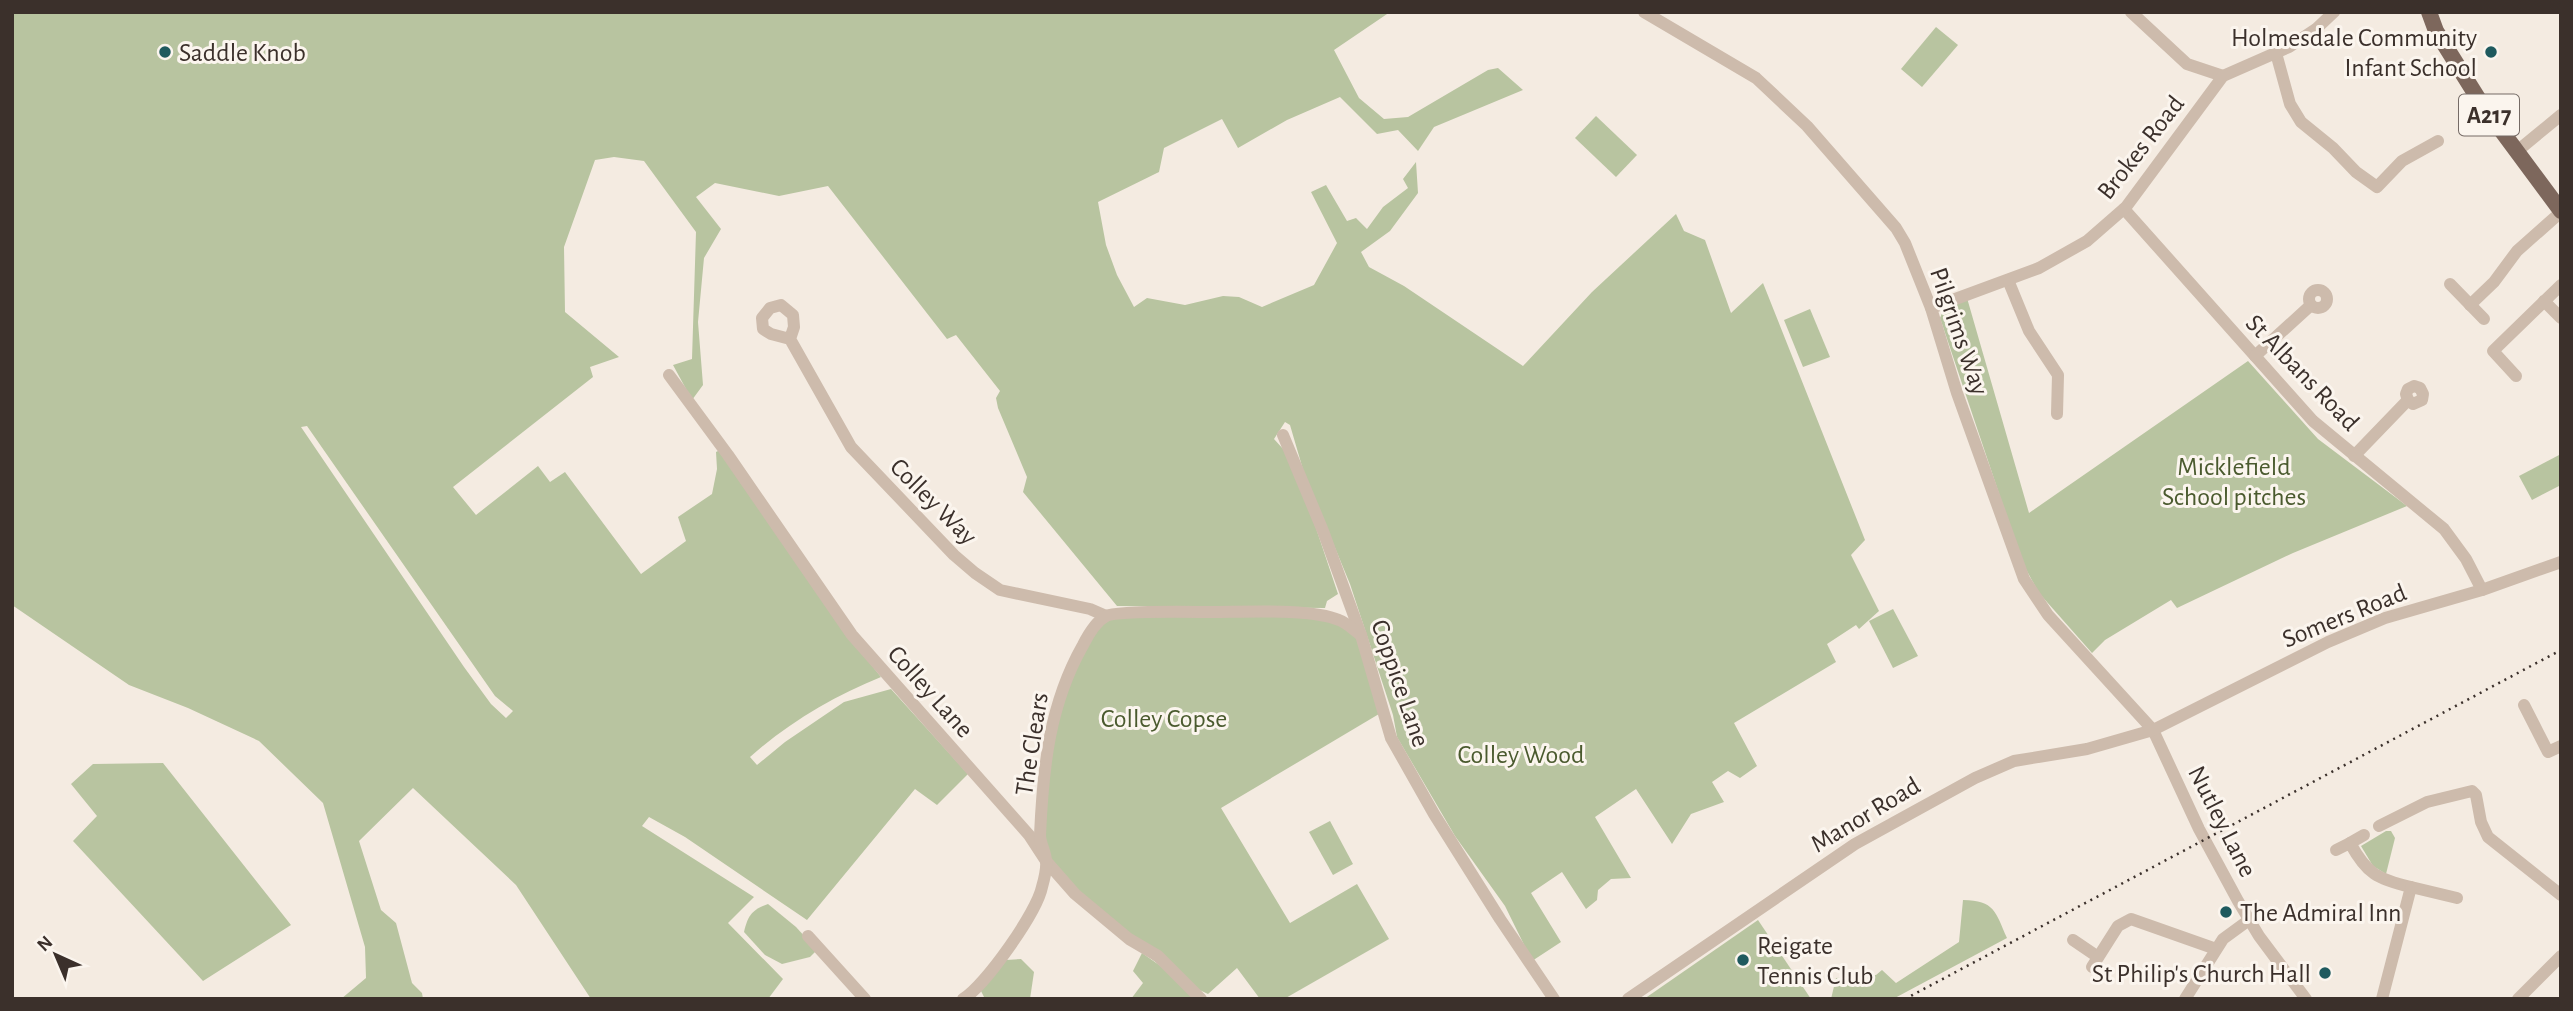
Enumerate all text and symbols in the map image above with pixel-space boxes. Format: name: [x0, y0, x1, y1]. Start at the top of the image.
place label: Holmesdale Community Infant School: [2231, 25, 2477, 81]
place label: Saddle Knob: [179, 40, 306, 66]
marker: Saddle Knob: [157, 44, 173, 60]
marker: Holmesdale Community Infant School: [2483, 44, 2499, 60]
street label: Brokes Road: [2092, 91, 2189, 204]
road number: A217: [2459, 94, 2519, 135]
street label: Pilgrims Way: [1925, 264, 1993, 398]
street label: St Albans Road: [2241, 310, 2364, 436]
street label: Colley Way: [885, 453, 982, 550]
park label: Micklefield School pitches: [2162, 454, 2306, 510]
street label: Somers Road: [2279, 579, 2410, 653]
street label: Coppice Lane: [1366, 616, 1434, 750]
street label: Colley Lane: [882, 641, 978, 743]
street label: The Clears: [1011, 691, 1053, 798]
park label: Colley Copse: [1101, 706, 1227, 732]
park label: Colley Wood: [1457, 742, 1585, 768]
street label: Nutley Lane: [2183, 762, 2261, 881]
street label: Manor Road: [1806, 772, 1925, 858]
place label: The Admiral Inn: [2240, 900, 2402, 926]
marker: The Admiral Inn: [2218, 904, 2234, 920]
north arrow: [21, 920, 91, 990]
text: N: [34, 932, 57, 955]
place label: Reigate Tennis Club: [1757, 933, 1873, 989]
marker: Reigate Tennis Club: [1735, 952, 1751, 968]
place label: St Philip's Church Hall: [2092, 961, 2311, 987]
marker: St Philip's Church Hall: [2317, 965, 2333, 981]

